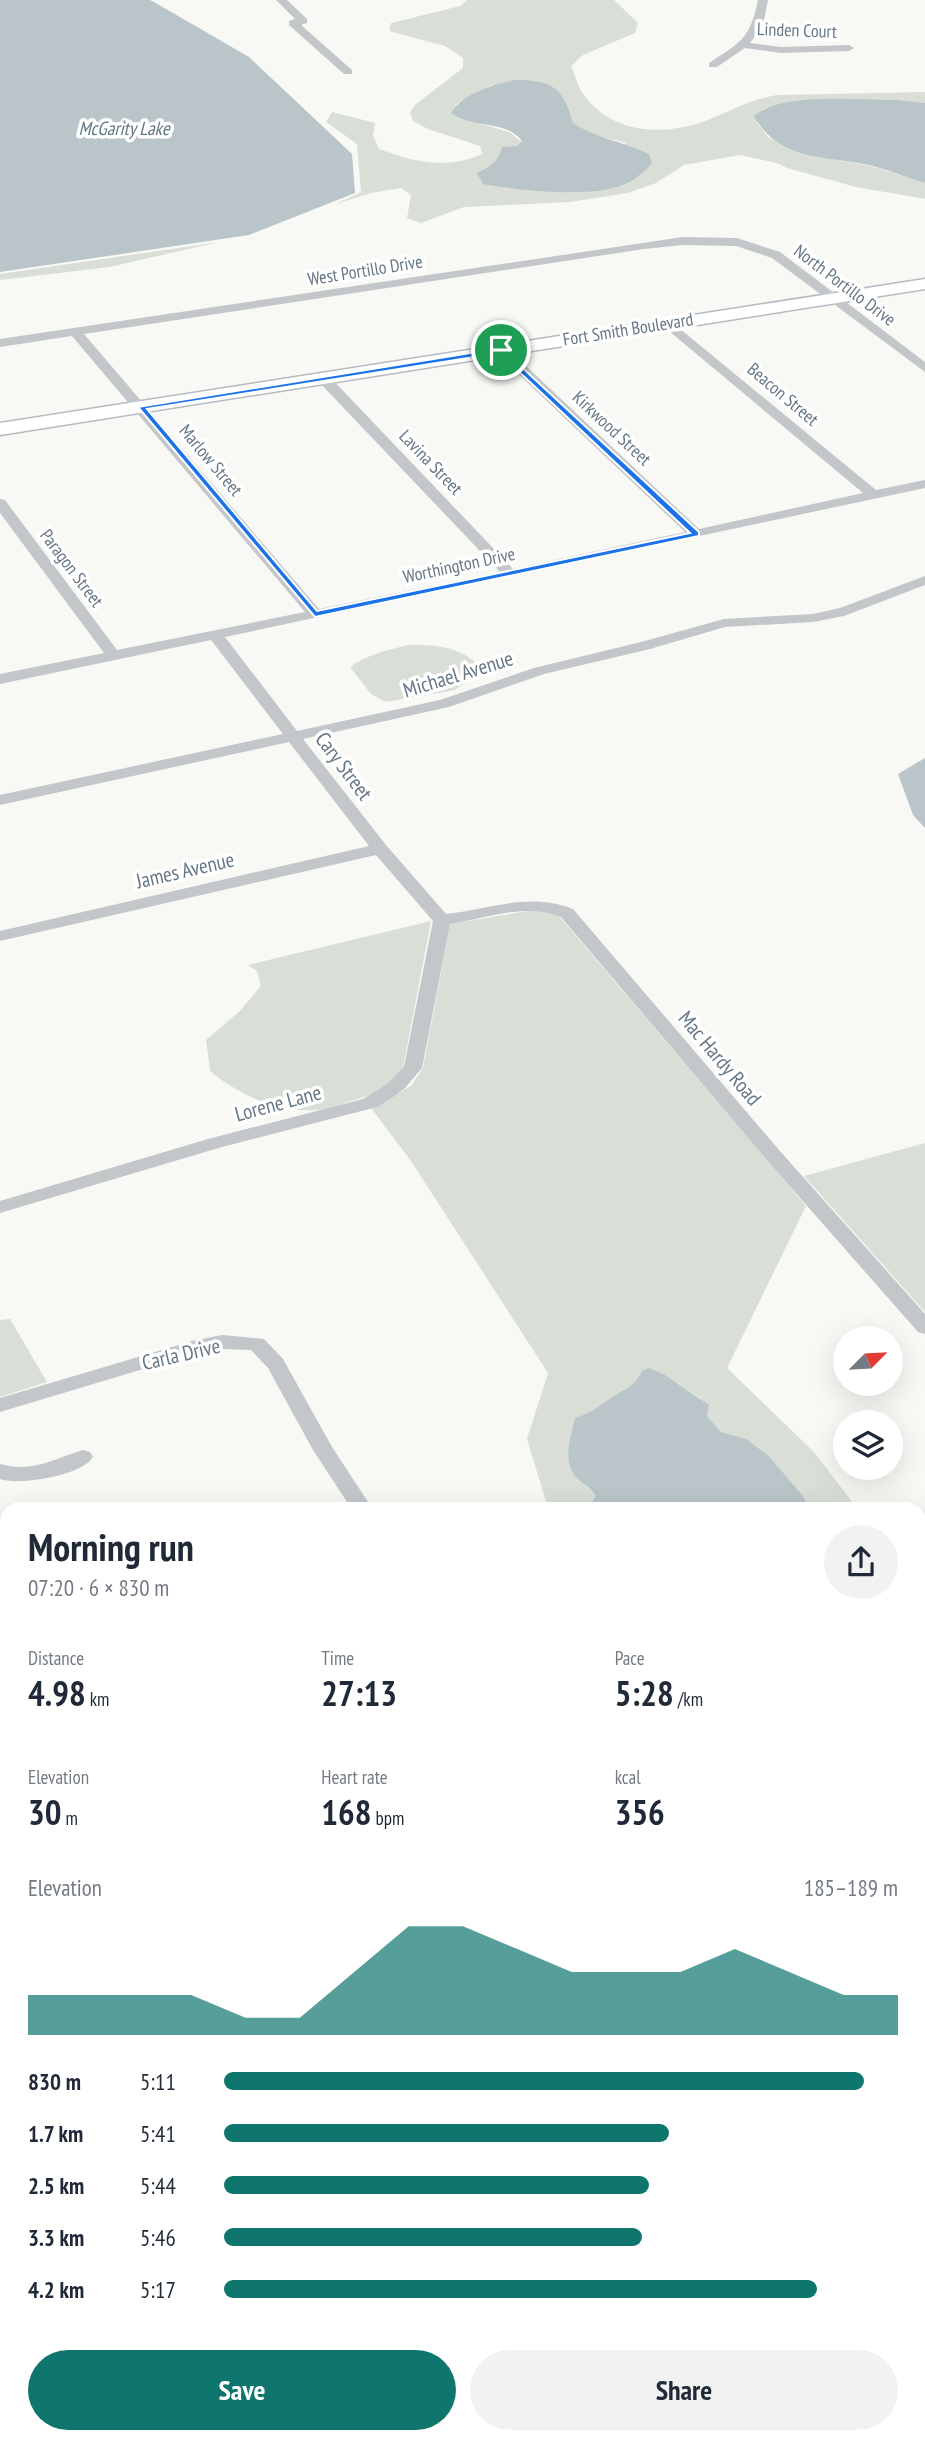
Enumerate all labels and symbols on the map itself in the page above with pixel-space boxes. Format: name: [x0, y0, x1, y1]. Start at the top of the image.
street label: Linden Court: [757, 17, 837, 43]
water label: McGarity Lake: [78, 116, 171, 140]
street label: North Portillo Drive: [789, 239, 901, 331]
street label: West Portillo Drive: [306, 250, 424, 290]
street label: Fort Smith Boulevard: [561, 307, 695, 351]
pin: [471, 320, 531, 380]
street label: Beacon Street: [743, 358, 823, 430]
street label: Kirkwood Street: [568, 386, 656, 470]
street label: Marlow Street: [174, 419, 248, 501]
street label: Lavina Street: [394, 425, 468, 499]
street label: Paragon Street: [35, 525, 109, 611]
street label: Worthington Drive: [401, 542, 517, 588]
street label: Michael Avenue: [400, 644, 516, 704]
street label: Cary Street: [310, 726, 379, 806]
street label: James Avenue: [132, 846, 237, 895]
street label: Mac Hardy Road: [673, 1005, 767, 1111]
street label: Lorene Lane: [232, 1079, 324, 1127]
north arrow: [833, 1326, 903, 1396]
street label: Carla Drive: [139, 1332, 223, 1376]

